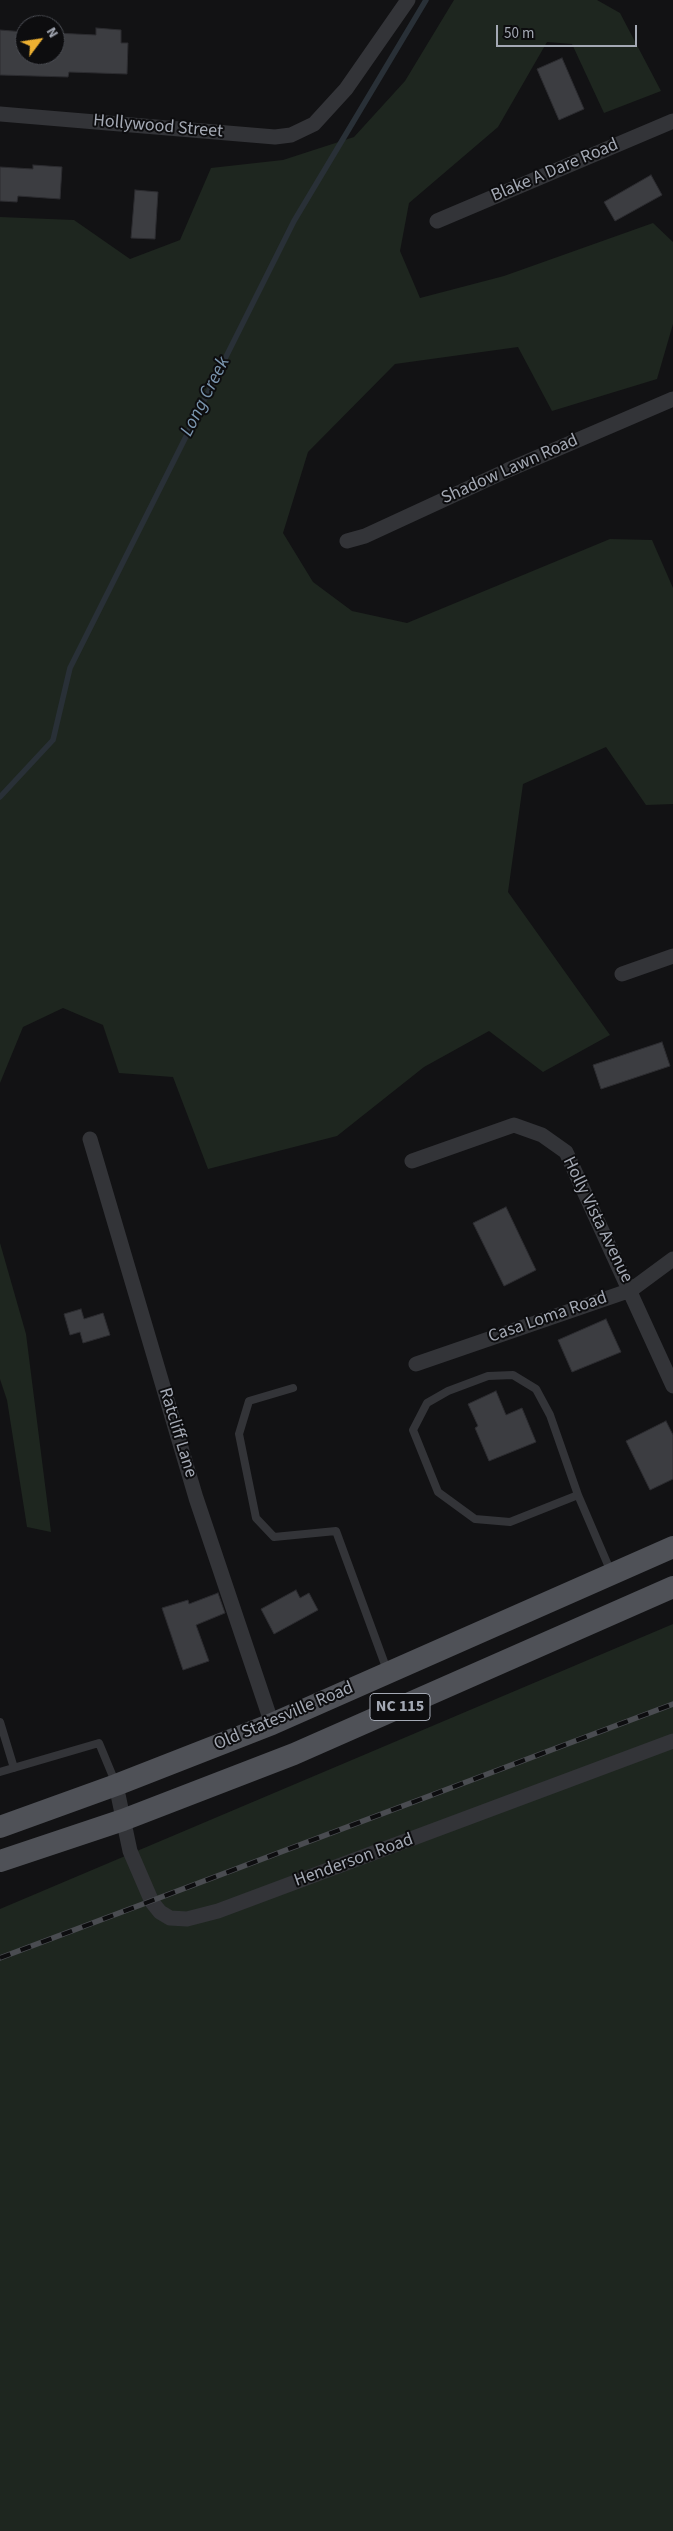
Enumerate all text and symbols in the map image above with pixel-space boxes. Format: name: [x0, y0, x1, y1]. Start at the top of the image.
north arrow: [15, 15, 65, 65]
scale bar: [498, 15, 639, 47]
text: 50 m: [504, 23, 534, 44]
text: N: [41, 24, 63, 42]
street label: Hollywood Street: [92, 111, 224, 143]
street label: Blake A Dare Road: [488, 134, 622, 208]
water label: Long Creek: [176, 353, 236, 441]
street label: Shadow Lawn Road: [438, 430, 582, 510]
street label: Holly Vista Avenue: [557, 1154, 637, 1286]
street label: Casa Loma Road: [486, 1288, 610, 1348]
street label: Ratcliff Lane: [153, 1386, 201, 1480]
street label: Old Statesville Road: [211, 1678, 357, 1756]
road number: NC 115: [370, 1694, 430, 1720]
street label: Henderson Road: [292, 1829, 416, 1893]

